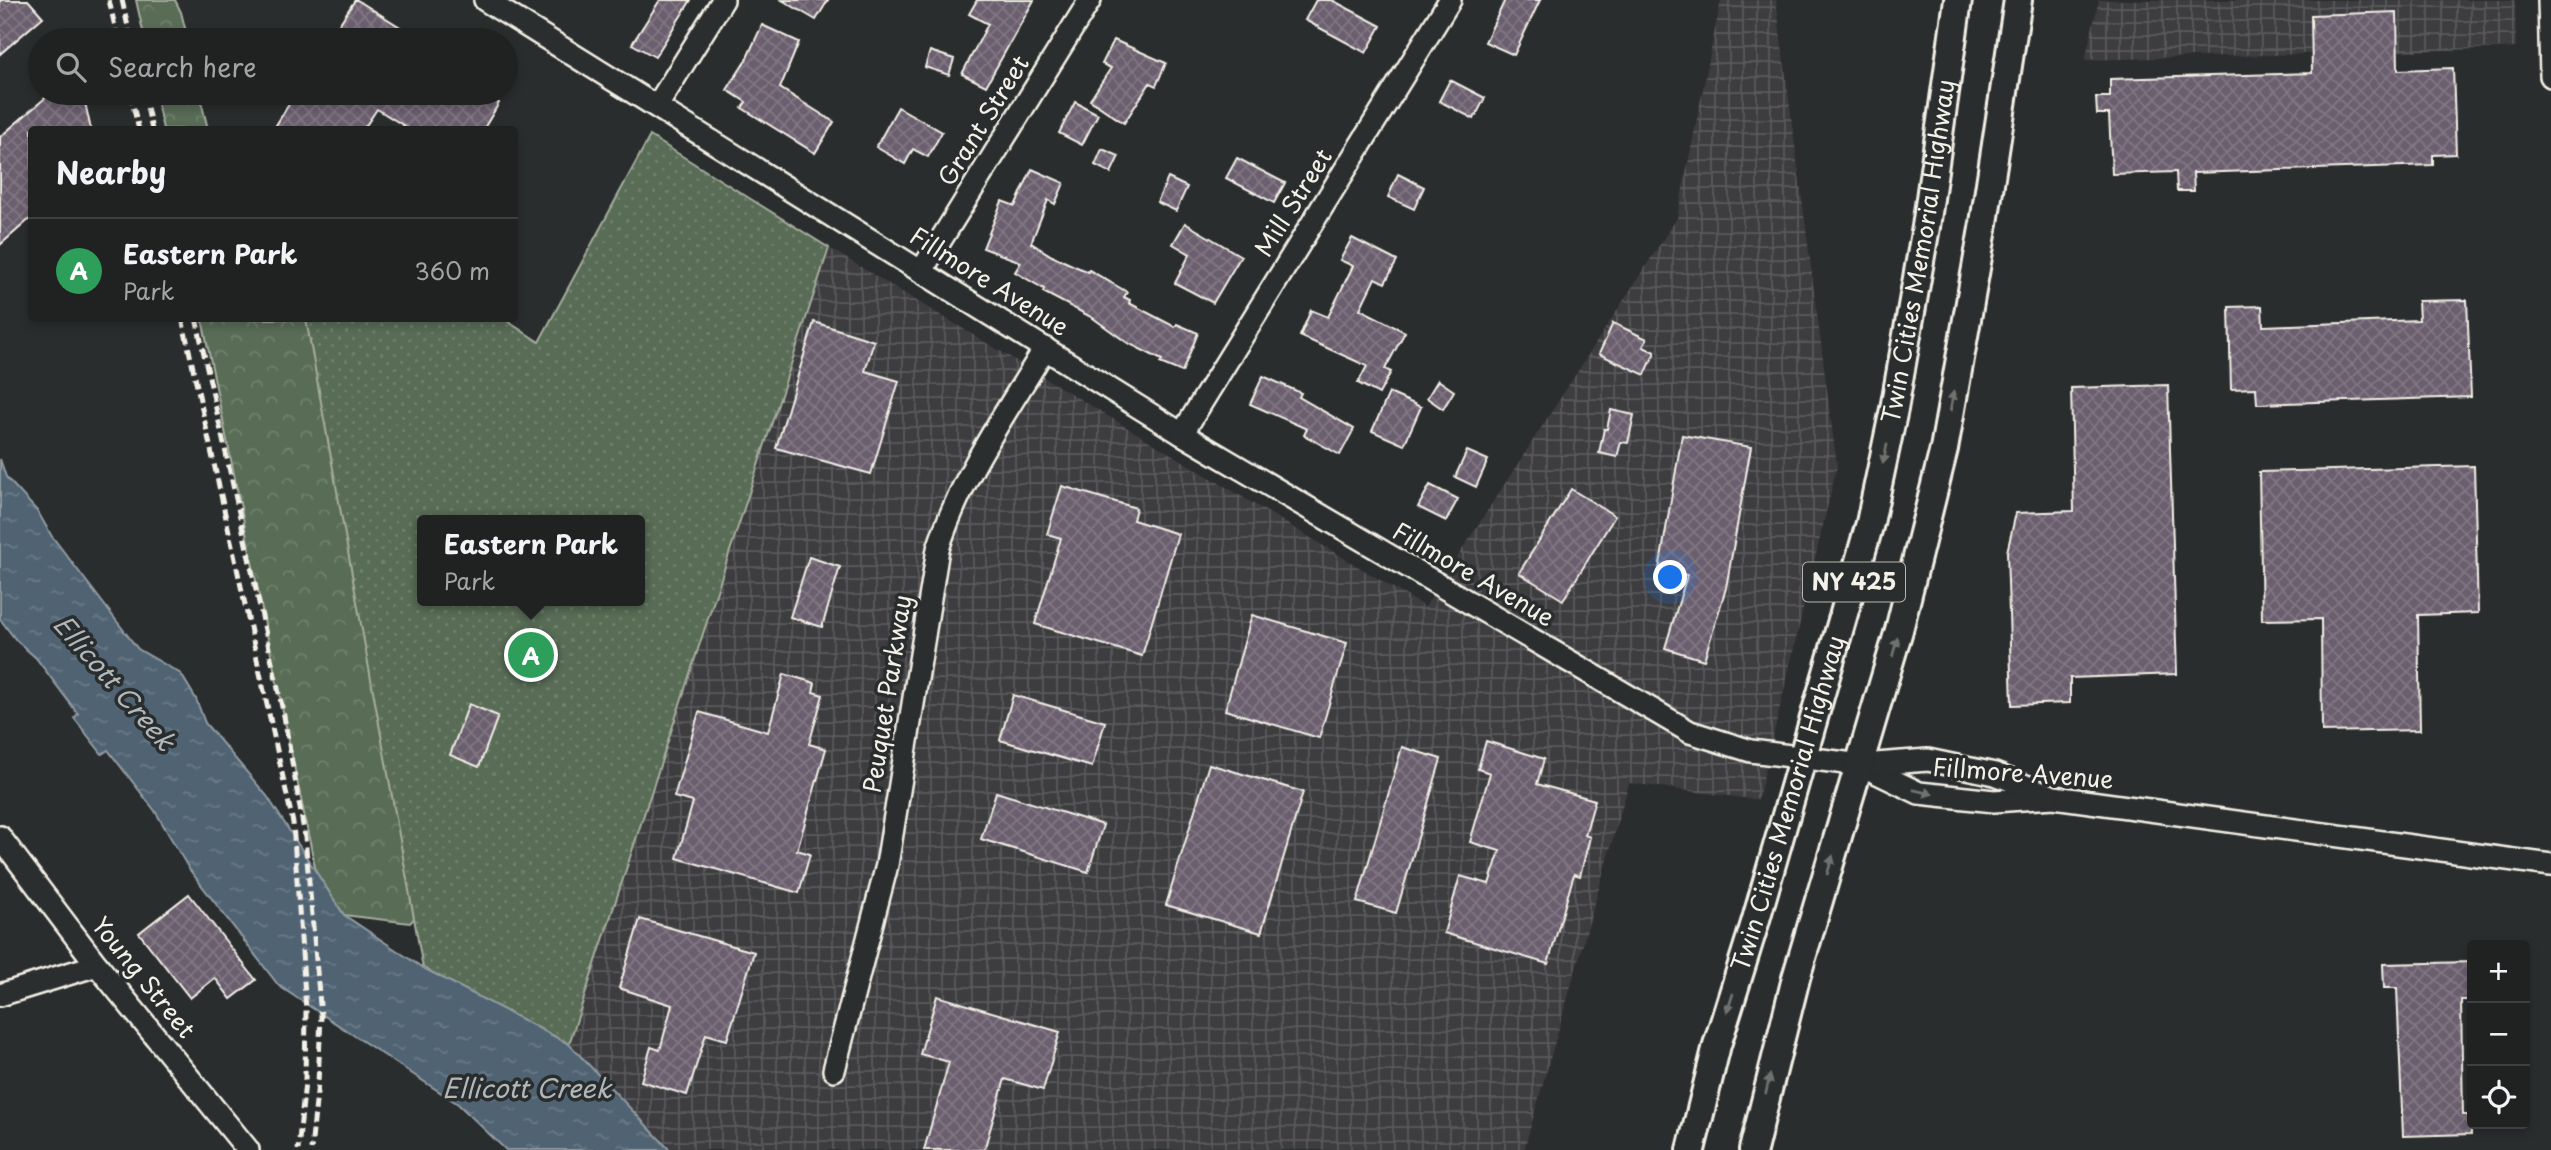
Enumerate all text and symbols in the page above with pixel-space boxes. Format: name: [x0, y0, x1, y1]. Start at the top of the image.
search box: [28, 28, 518, 105]
text: Search here: [108, 47, 257, 86]
street label: Grant Street: [928, 47, 1037, 192]
icon: search: [52, 48, 90, 86]
street label: Twin Cities Memorial Highway: [1871, 77, 1963, 427]
street label: Mill Street: [1245, 141, 1340, 263]
text: Nearby: [56, 149, 166, 194]
street label: Fillmore Avenue: [904, 217, 1077, 344]
text: Eastern Park: [123, 234, 297, 273]
text: A: [70, 253, 88, 288]
text: 360 m: [415, 253, 490, 288]
text: Park: [123, 273, 174, 308]
one-way arrow: [1947, 390, 1958, 412]
one-way arrow: [1879, 443, 1890, 465]
street label: Fillmore Avenue: [1386, 512, 1562, 634]
popup: [417, 515, 645, 606]
text: Eastern Park: [444, 524, 618, 563]
your location: [1653, 560, 1687, 594]
road number: NY 425: [1803, 562, 1905, 602]
text: Park: [444, 563, 495, 598]
street label: Peuquet Parkway: [853, 592, 919, 795]
water label: Ellicott Creek: [45, 605, 186, 760]
pin: A: [508, 629, 554, 681]
street label: Twin Cities Memorial Highway: [1721, 631, 1853, 976]
one-way arrow: [1890, 636, 1900, 657]
street label: Fillmore Avenue: [1931, 748, 2115, 796]
one-way arrow: [1912, 786, 1934, 797]
one-way arrow: [1826, 854, 1836, 875]
street label: Young Street: [84, 908, 205, 1045]
map controls: [2467, 940, 2530, 1129]
button: +: [2467, 940, 2530, 1003]
one-way arrow: [1724, 993, 1735, 1014]
button: −: [2467, 1003, 2530, 1066]
button: locate: [2467, 1066, 2530, 1129]
water label: Ellicott Creek: [442, 1068, 613, 1107]
one-way arrow: [1763, 1072, 1774, 1094]

